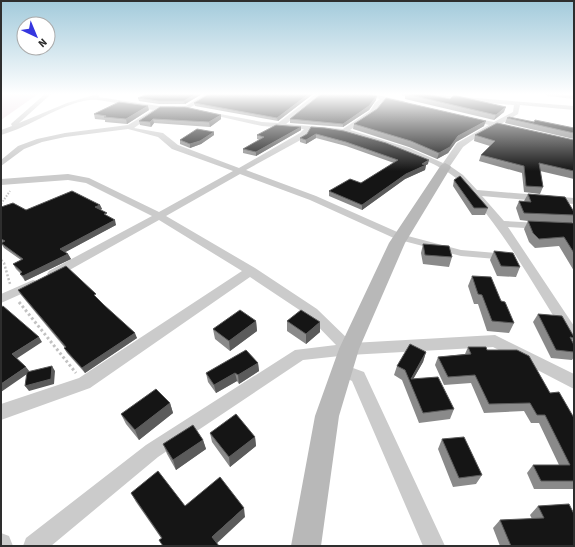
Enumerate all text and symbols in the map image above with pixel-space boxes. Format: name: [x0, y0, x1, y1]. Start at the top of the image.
north arrow: [16, 16, 56, 56]
text: N: [35, 35, 50, 51]

